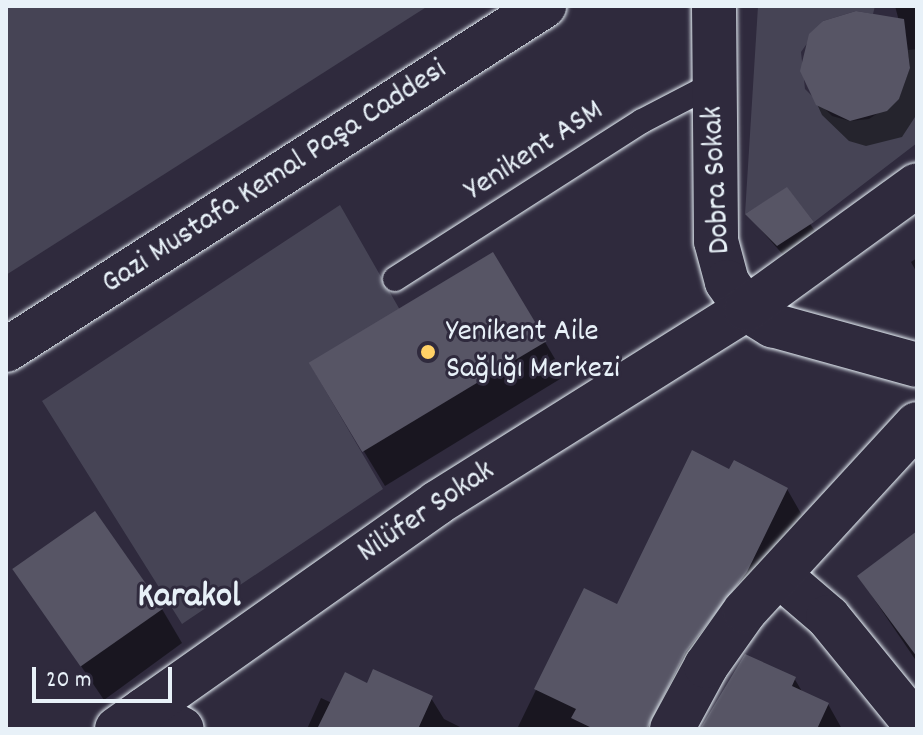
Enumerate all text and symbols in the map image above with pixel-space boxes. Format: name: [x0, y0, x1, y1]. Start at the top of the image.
street label: Gazi Mustafa Kemal Paşa Caddesi: [95, 52, 455, 304]
street label: Yenikent ASM: [458, 93, 612, 211]
street label: Dobra Sokak: [695, 105, 741, 255]
place label: Yenikent Aile Sağlığı Merkezi: [446, 315, 620, 390]
marker: Yenikent Aile Sağlığı Merkezi: [417, 341, 439, 363]
street label: Nilüfer Sokak: [351, 453, 503, 573]
district label: Karakol: [137, 577, 241, 621]
scale bar: [36, 651, 176, 701]
text: 20 m: [46, 664, 92, 698]

